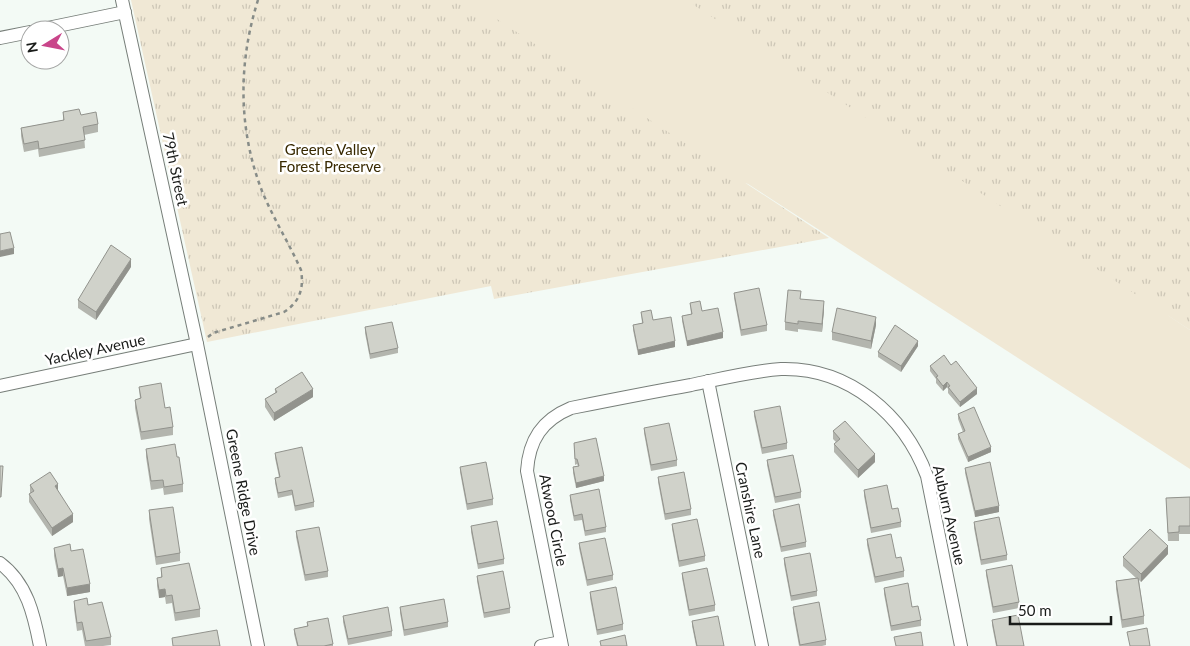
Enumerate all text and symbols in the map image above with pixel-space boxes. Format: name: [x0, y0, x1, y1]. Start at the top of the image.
north arrow: [20, 20, 70, 70]
text: N: [22, 41, 41, 54]
street label: 79th Street: [159, 131, 193, 208]
park label: Greene Valley Forest Preserve: [279, 140, 381, 175]
street label: Yackley Avenue: [43, 330, 147, 368]
street label: Greene Ridge Drive: [223, 427, 265, 557]
street label: Cranshire Lane: [732, 460, 770, 560]
street label: Auburn Avenue: [930, 463, 970, 567]
street label: Atwood Circle: [536, 472, 572, 568]
scale bar: [1010, 594, 1111, 626]
text: 50 m: [1018, 601, 1052, 619]

